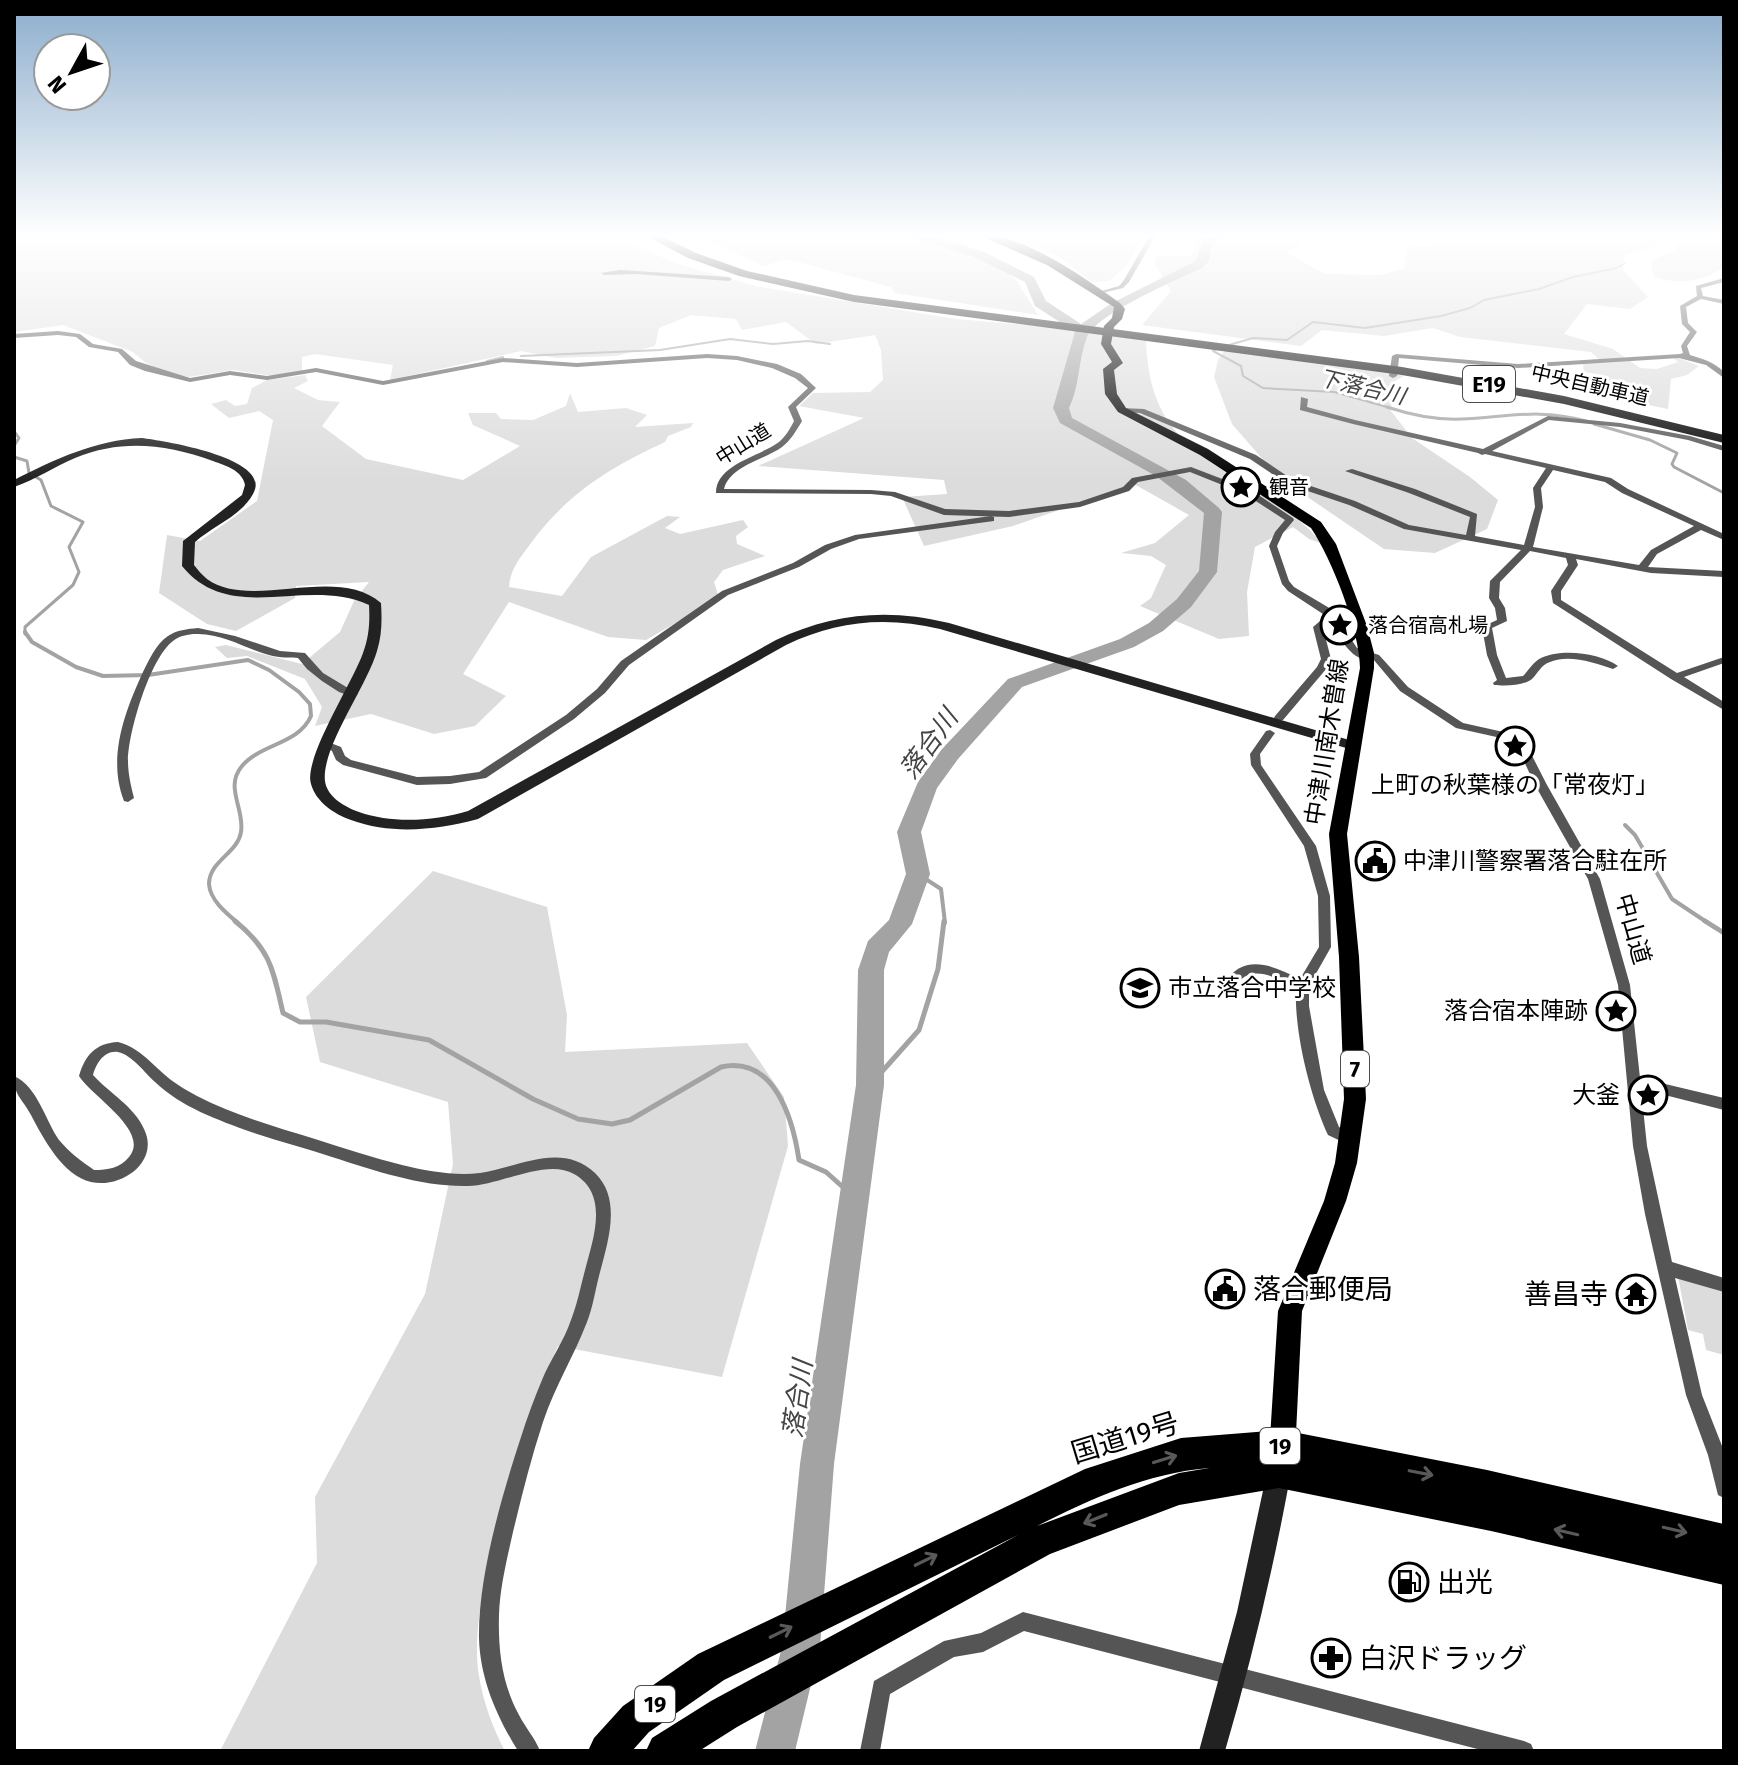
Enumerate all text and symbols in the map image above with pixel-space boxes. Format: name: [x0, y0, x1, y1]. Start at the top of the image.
north arrow: [32, 32, 112, 112]
text: N: [42, 70, 72, 99]
street label: 中央自動車道: [1529, 360, 1651, 410]
water label: 下落合川: [1316, 364, 1410, 411]
road number: E19: [1463, 366, 1515, 402]
street label: 中山道: [711, 418, 775, 470]
place icon: 観音: [1220, 466, 1262, 508]
place label: 観音: [1269, 475, 1309, 499]
place icon: 落合宿高札場: [1319, 604, 1361, 646]
place label: 落合宿高札場: [1368, 613, 1488, 637]
street label: 中津川南木曽線: [1300, 657, 1354, 827]
water label: 落合川: [894, 701, 966, 785]
place icon: 上町の秋葉様の「常夜灯」: [1494, 725, 1536, 767]
place label: 上町の秋葉様の「常夜灯」: [1371, 771, 1659, 799]
public building icon: 中津川警察署落合駐在所: [1354, 840, 1396, 882]
place label: 中津川警察署落合駐在所: [1403, 847, 1667, 875]
street label: 中山道: [1610, 891, 1656, 967]
school or university icon: 市立落合中学校: [1119, 967, 1161, 1009]
place label: 市立落合中学校: [1168, 974, 1336, 1002]
place icon: 落合宿本陣跡: [1595, 990, 1637, 1032]
place label: 落合宿本陣跡: [1444, 997, 1588, 1025]
road number: 7: [1341, 1051, 1369, 1087]
place icon: 大釜: [1627, 1074, 1669, 1116]
place label: 大釜: [1572, 1081, 1620, 1109]
public building icon: 落合郵便局: [1204, 1268, 1246, 1310]
place label: 落合郵便局: [1253, 1273, 1393, 1306]
temple icon: 善昌寺: [1615, 1273, 1657, 1315]
place label: 善昌寺: [1524, 1278, 1608, 1311]
water label: 落合川: [777, 1355, 819, 1440]
street label: 国道19号: [1067, 1406, 1183, 1470]
road number: 19: [1260, 1428, 1300, 1464]
one-way arrow: [1152, 1451, 1177, 1465]
one-way arrow: [1408, 1466, 1433, 1481]
one-way arrow: [1083, 1513, 1108, 1527]
one-way arrow: [1661, 1523, 1687, 1538]
one-way arrow: [1554, 1524, 1579, 1539]
one-way arrow: [914, 1552, 938, 1568]
fuel station icon: 出光: [1388, 1561, 1430, 1603]
place label: 出光: [1437, 1566, 1493, 1599]
one-way arrow: [768, 1624, 792, 1639]
pharmacy icon: 白沢ドラッグ: [1310, 1637, 1352, 1679]
place label: 白沢ドラッグ: [1359, 1642, 1527, 1675]
road number: 19: [635, 1686, 675, 1722]

